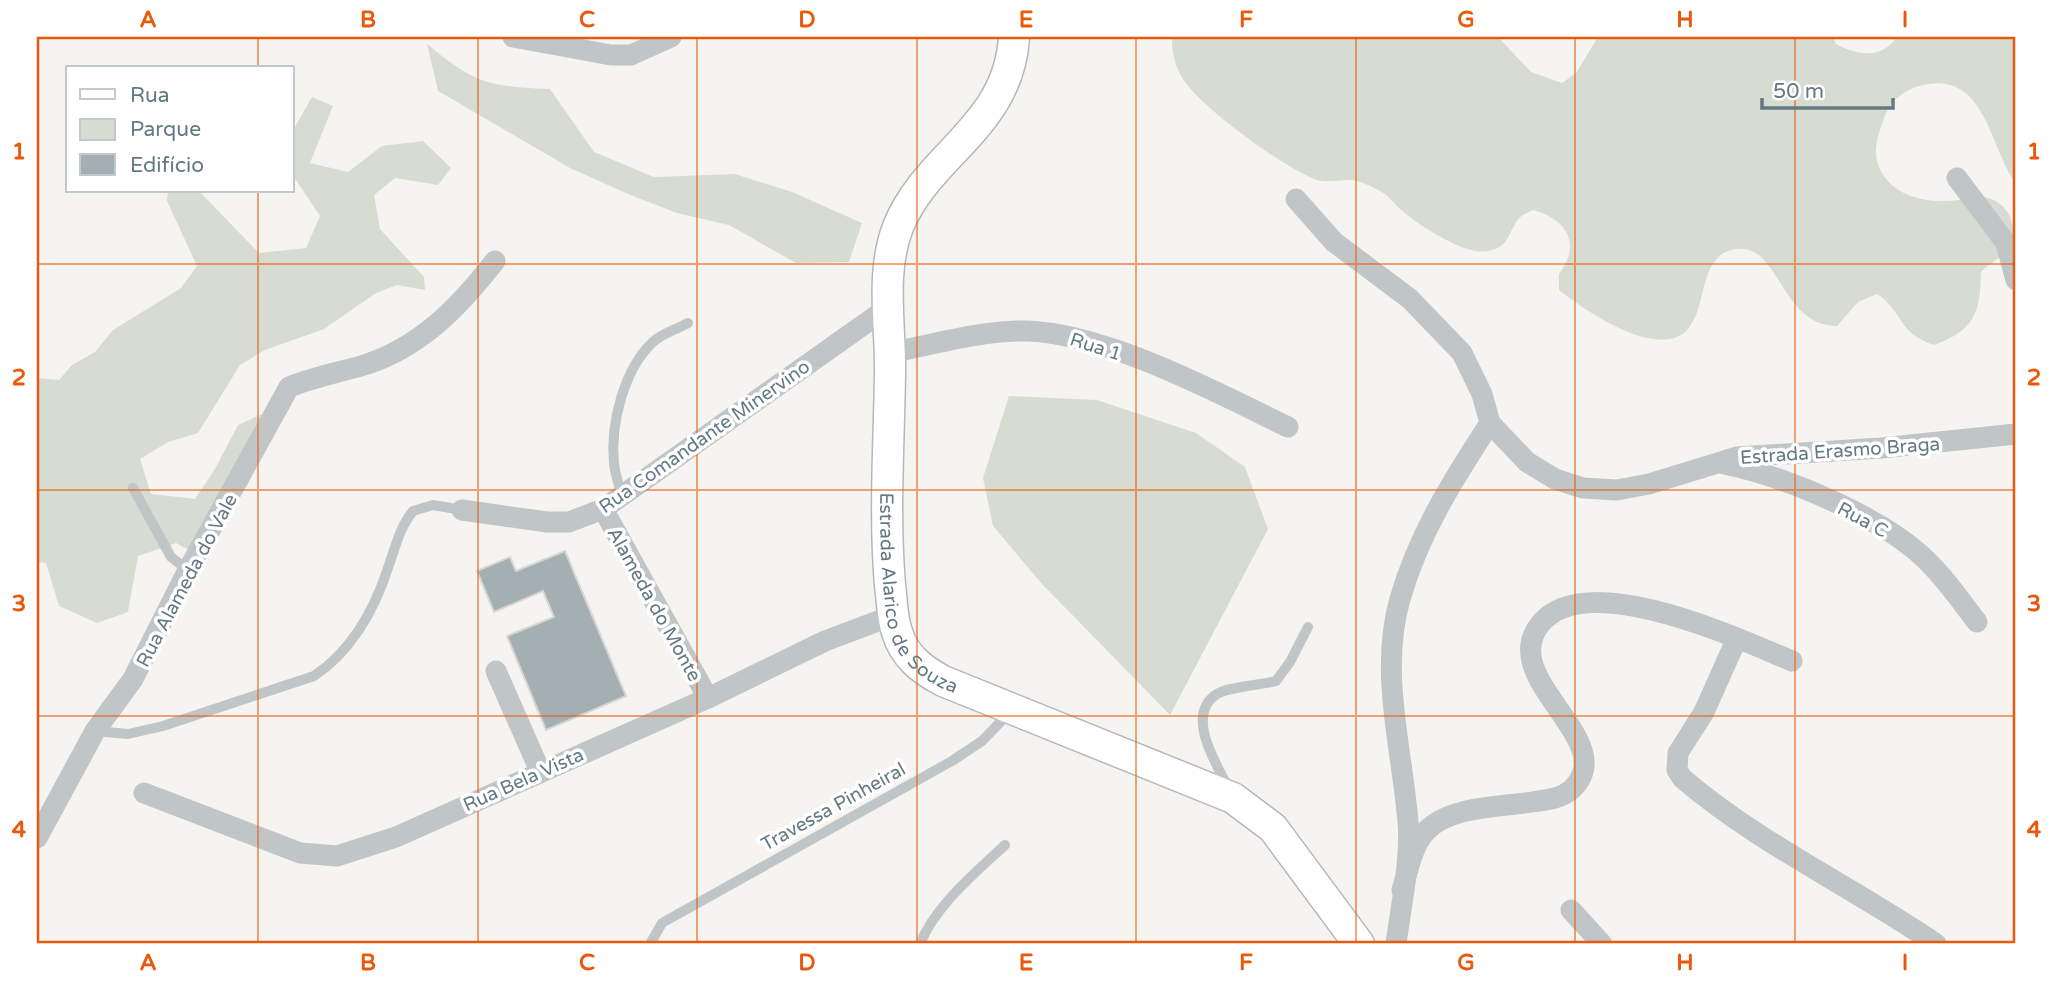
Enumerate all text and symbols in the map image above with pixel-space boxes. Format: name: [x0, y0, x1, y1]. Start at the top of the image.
text: A: [139, 6, 157, 34]
text: B: [360, 6, 376, 34]
text: C: [579, 6, 595, 34]
text: D: [798, 6, 816, 34]
text: E: [1019, 6, 1033, 34]
text: F: [1239, 6, 1253, 34]
text: G: [1457, 6, 1475, 34]
text: H: [1676, 6, 1694, 34]
text: I: [1902, 6, 1908, 34]
legend: [66, 66, 294, 192]
scale bar: [1762, 66, 1894, 110]
text: 50 m: [1773, 79, 1824, 104]
text: Rua: [130, 83, 170, 108]
text: Parque: [130, 117, 201, 142]
text: 1: [12, 138, 26, 166]
text: 1: [2027, 138, 2041, 166]
text: Edifício: [130, 153, 204, 178]
street label: Rua 1: [1067, 328, 1124, 366]
street label: Rua Comandante Minervino: [595, 356, 814, 518]
text: 2: [12, 364, 26, 392]
text: 2: [2027, 364, 2041, 392]
street label: Estrada Erasmo Braga: [1739, 433, 1941, 469]
street label: Rua Alameda do Vale: [132, 490, 242, 671]
street label: Estrada Alarico de Souza: [875, 492, 961, 698]
street label: Rua C: [1834, 498, 1892, 542]
street label: Alameda do Monte: [603, 524, 706, 685]
text: 3: [12, 590, 26, 618]
text: 3: [2027, 590, 2041, 618]
street label: Rua Bela Vista: [460, 744, 587, 816]
street label: Travessa Pinheiral: [758, 758, 909, 856]
text: 4: [12, 816, 27, 844]
text: 4: [2027, 816, 2042, 844]
text: A: [139, 949, 157, 977]
text: B: [360, 949, 376, 977]
text: C: [579, 949, 595, 977]
text: D: [798, 949, 816, 977]
text: E: [1019, 949, 1033, 977]
text: F: [1239, 949, 1253, 977]
text: G: [1457, 949, 1475, 977]
text: H: [1676, 949, 1694, 977]
text: I: [1902, 949, 1908, 977]

